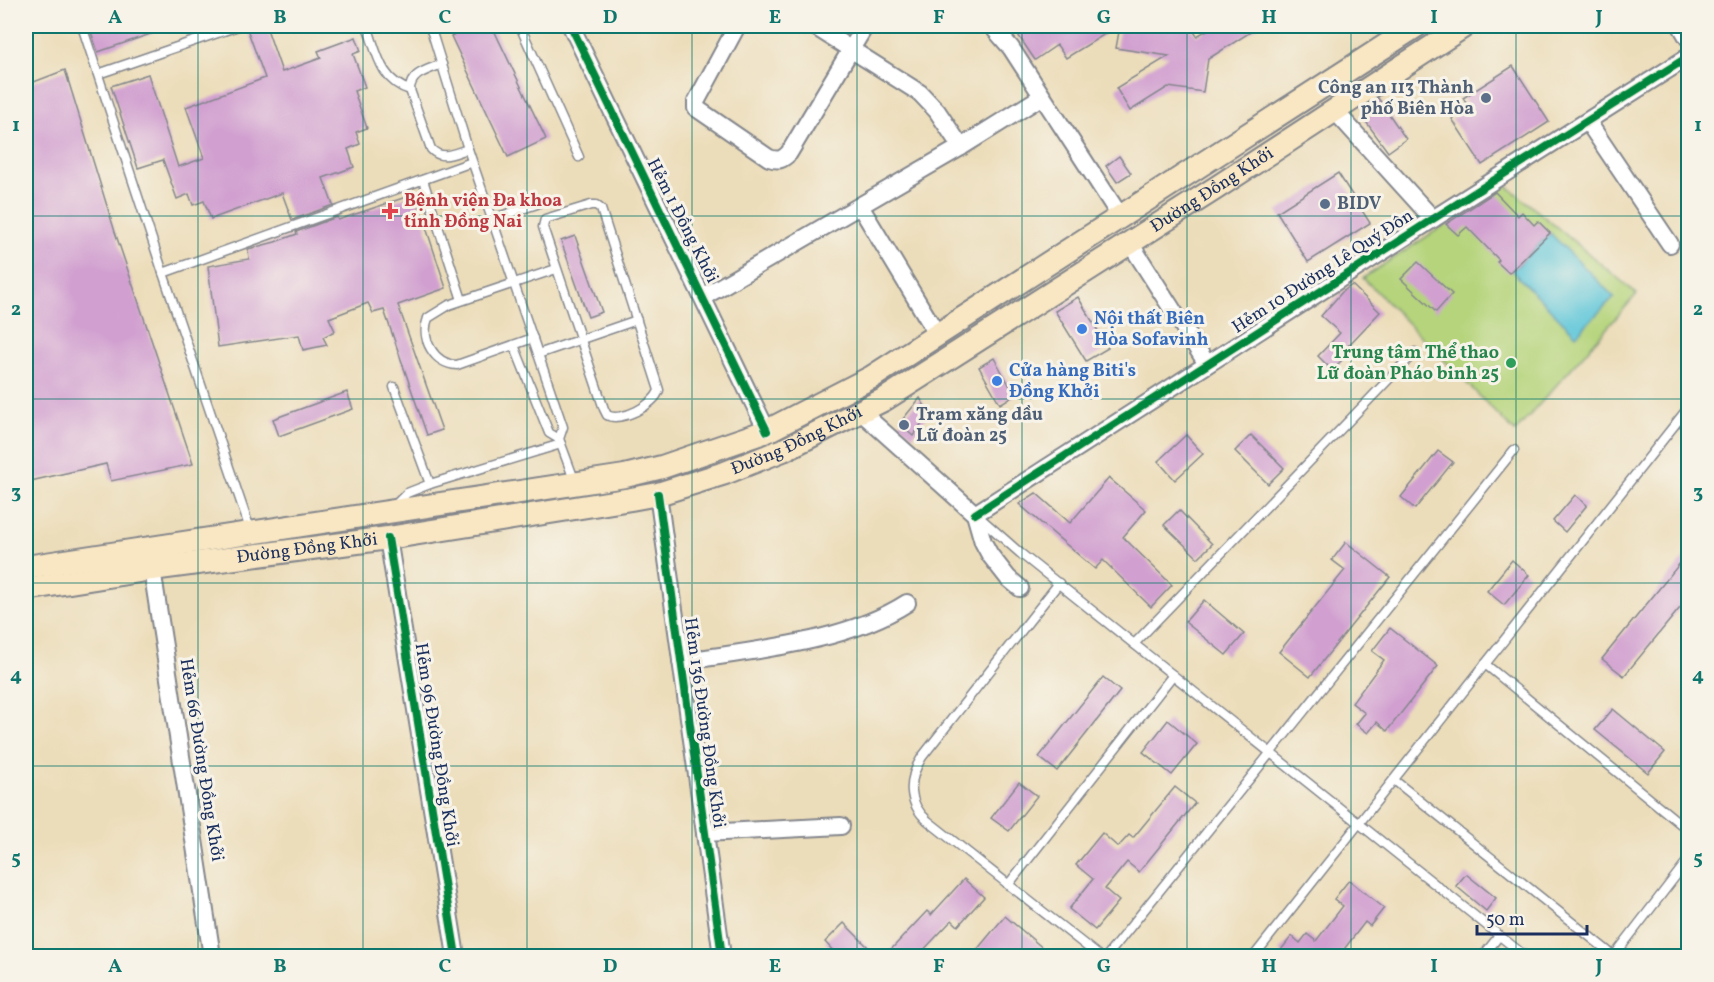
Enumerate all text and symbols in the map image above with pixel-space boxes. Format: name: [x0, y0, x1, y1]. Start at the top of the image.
text: A: [108, 4, 122, 32]
text: B: [273, 4, 287, 32]
text: C: [439, 4, 452, 32]
text: D: [603, 4, 617, 32]
text: E: [769, 4, 781, 32]
text: F: [933, 4, 945, 32]
text: G: [1097, 4, 1111, 32]
text: H: [1261, 4, 1277, 32]
text: I: [1430, 4, 1438, 32]
text: J: [1594, 4, 1603, 32]
place label: Công an 113 Thành phố Biên Hòa: [1318, 76, 1474, 122]
marker: Công an 113 Thành phố Biên Hòa: [1479, 91, 1493, 105]
text: 1: [12, 112, 20, 140]
text: 1: [1694, 112, 1702, 140]
street label: Đường Đồng Khởi: [1146, 141, 1279, 239]
street label: Hẻm 1 Đồng Khởi: [640, 154, 724, 288]
place label: Bệnh viện Đa khoa tỉnh Đồng Nai: [404, 189, 562, 235]
place label: BIDV: [1337, 192, 1382, 217]
marker: BIDV: [1318, 197, 1332, 211]
marker: Bệnh viện Đa khoa tỉnh Đồng Nai: [381, 202, 399, 220]
street label: Hẻm 10 Đường Lê Quý Đôn: [1227, 204, 1419, 340]
text: 2: [11, 296, 21, 324]
text: 2: [1693, 296, 1703, 324]
place label: Nội thất Biên Hòa Sofavinh: [1094, 307, 1209, 353]
marker: Nội thất Biên Hòa Sofavinh: [1075, 322, 1089, 336]
place label: Trung tâm Thể thao Lữ đoàn Pháo binh 25: [1317, 341, 1499, 387]
marker: Trung tâm Thể thao Lữ đoàn Pháo binh 25: [1504, 356, 1518, 370]
place label: Cửa hàng Biti's Đồng Khởi: [1009, 359, 1136, 405]
marker: Cửa hàng Biti's Đồng Khởi: [990, 374, 1004, 388]
street label: Đường Đồng Khởi: [727, 400, 867, 482]
place label: Trạm xăng dầu Lữ đoàn 25: [916, 403, 1043, 449]
marker: Trạm xăng dầu Lữ đoàn 25: [897, 418, 911, 432]
text: 3: [11, 479, 21, 507]
text: 3: [1693, 479, 1703, 507]
street label: Đường Đồng Khởi: [235, 527, 379, 570]
street label: Hẻm 136 Đường Đồng Khởi: [677, 616, 731, 830]
street label: Hẻm 96 Đường Đồng Khởi: [408, 641, 464, 849]
street label: Hẻm 66 Đường Đồng Khởi: [173, 657, 229, 863]
text: 4: [10, 662, 22, 690]
text: 4: [1692, 662, 1704, 690]
text: 5: [11, 845, 21, 873]
text: 5: [1693, 845, 1703, 873]
scale bar: [1477, 898, 1586, 936]
text: 50 m: [1486, 908, 1525, 933]
text: A: [108, 953, 122, 981]
text: B: [273, 953, 287, 981]
text: C: [439, 953, 452, 981]
text: D: [603, 953, 617, 981]
text: E: [769, 953, 781, 981]
text: F: [933, 953, 945, 981]
text: G: [1097, 953, 1111, 981]
text: H: [1261, 953, 1277, 981]
text: I: [1430, 953, 1438, 981]
text: J: [1594, 953, 1603, 981]

